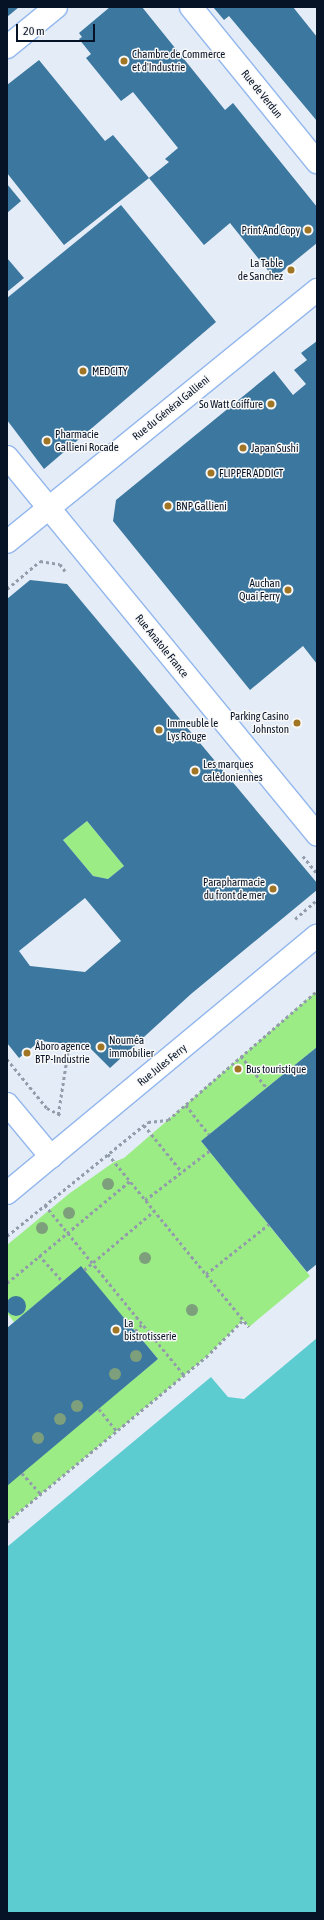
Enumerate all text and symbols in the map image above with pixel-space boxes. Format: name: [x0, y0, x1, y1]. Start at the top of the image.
scale bar: [18, 16, 97, 42]
text: 20 m: [23, 24, 45, 38]
place label: Chambre de Commerce et d'Industrie: [132, 48, 225, 74]
marker: Chambre de Commerce et d'Industrie: [119, 56, 129, 66]
street label: Rue de Verdun: [239, 67, 285, 121]
place label: Print And Copy: [242, 223, 300, 237]
marker: Print And Copy: [303, 225, 313, 235]
place label: La Table de Sanchez: [238, 257, 283, 283]
marker: La Table de Sanchez: [286, 265, 296, 275]
place label: MEDCITY: [92, 364, 128, 378]
marker: MEDCITY: [77, 365, 89, 377]
street label: Rue du Général Gallieni: [130, 373, 212, 443]
place label: So Watt Coiffure: [199, 397, 263, 411]
marker: So Watt Coiffure: [266, 399, 276, 409]
place label: Pharmacie Gallieni Rocade: [55, 428, 119, 454]
marker: Pharmacie Gallieni Rocade: [42, 436, 52, 446]
place label: Japan Sushi: [251, 441, 298, 455]
marker: Japan Sushi: [238, 443, 248, 453]
place label: FLIPPER ADDICT: [219, 466, 283, 480]
marker: FLIPPER ADDICT: [206, 468, 216, 478]
place label: BNP Gallieni: [176, 499, 227, 513]
marker: BNP Gallieni: [163, 501, 173, 511]
place label: Auchan Quai Ferry: [239, 577, 280, 603]
marker: Auchan Quai Ferry: [283, 585, 293, 595]
street label: Rue Anatole France: [133, 612, 191, 680]
place label: Parking Casino Johnston: [230, 710, 289, 736]
place label: Immeuble le Lys Rouge: [167, 717, 218, 743]
marker: Parking Casino Johnston: [292, 718, 302, 728]
marker: Immeuble le Lys Rouge: [154, 725, 164, 735]
place label: Les marques calédoniennes: [203, 758, 263, 784]
marker: Les marques calédoniennes: [190, 766, 200, 776]
place label: Parapharmacie du front de mer: [203, 876, 265, 902]
marker: Parapharmacie du front de mer: [268, 884, 278, 894]
place label: Nouméa immobilier: [109, 1034, 154, 1060]
place label: Âboro agence BTP-Industrie: [35, 1040, 90, 1066]
street label: Rue Jules Ferry: [135, 1041, 189, 1089]
marker: Nouméa immobilier: [96, 1042, 106, 1052]
marker: Âboro agence BTP-Industrie: [22, 1048, 32, 1058]
place label: Bus touristique: [246, 1062, 306, 1076]
marker: Bus touristique: [233, 1064, 243, 1074]
place label: La bistrotisserie: [124, 1317, 176, 1343]
marker: La bistrotisserie: [111, 1325, 121, 1335]

